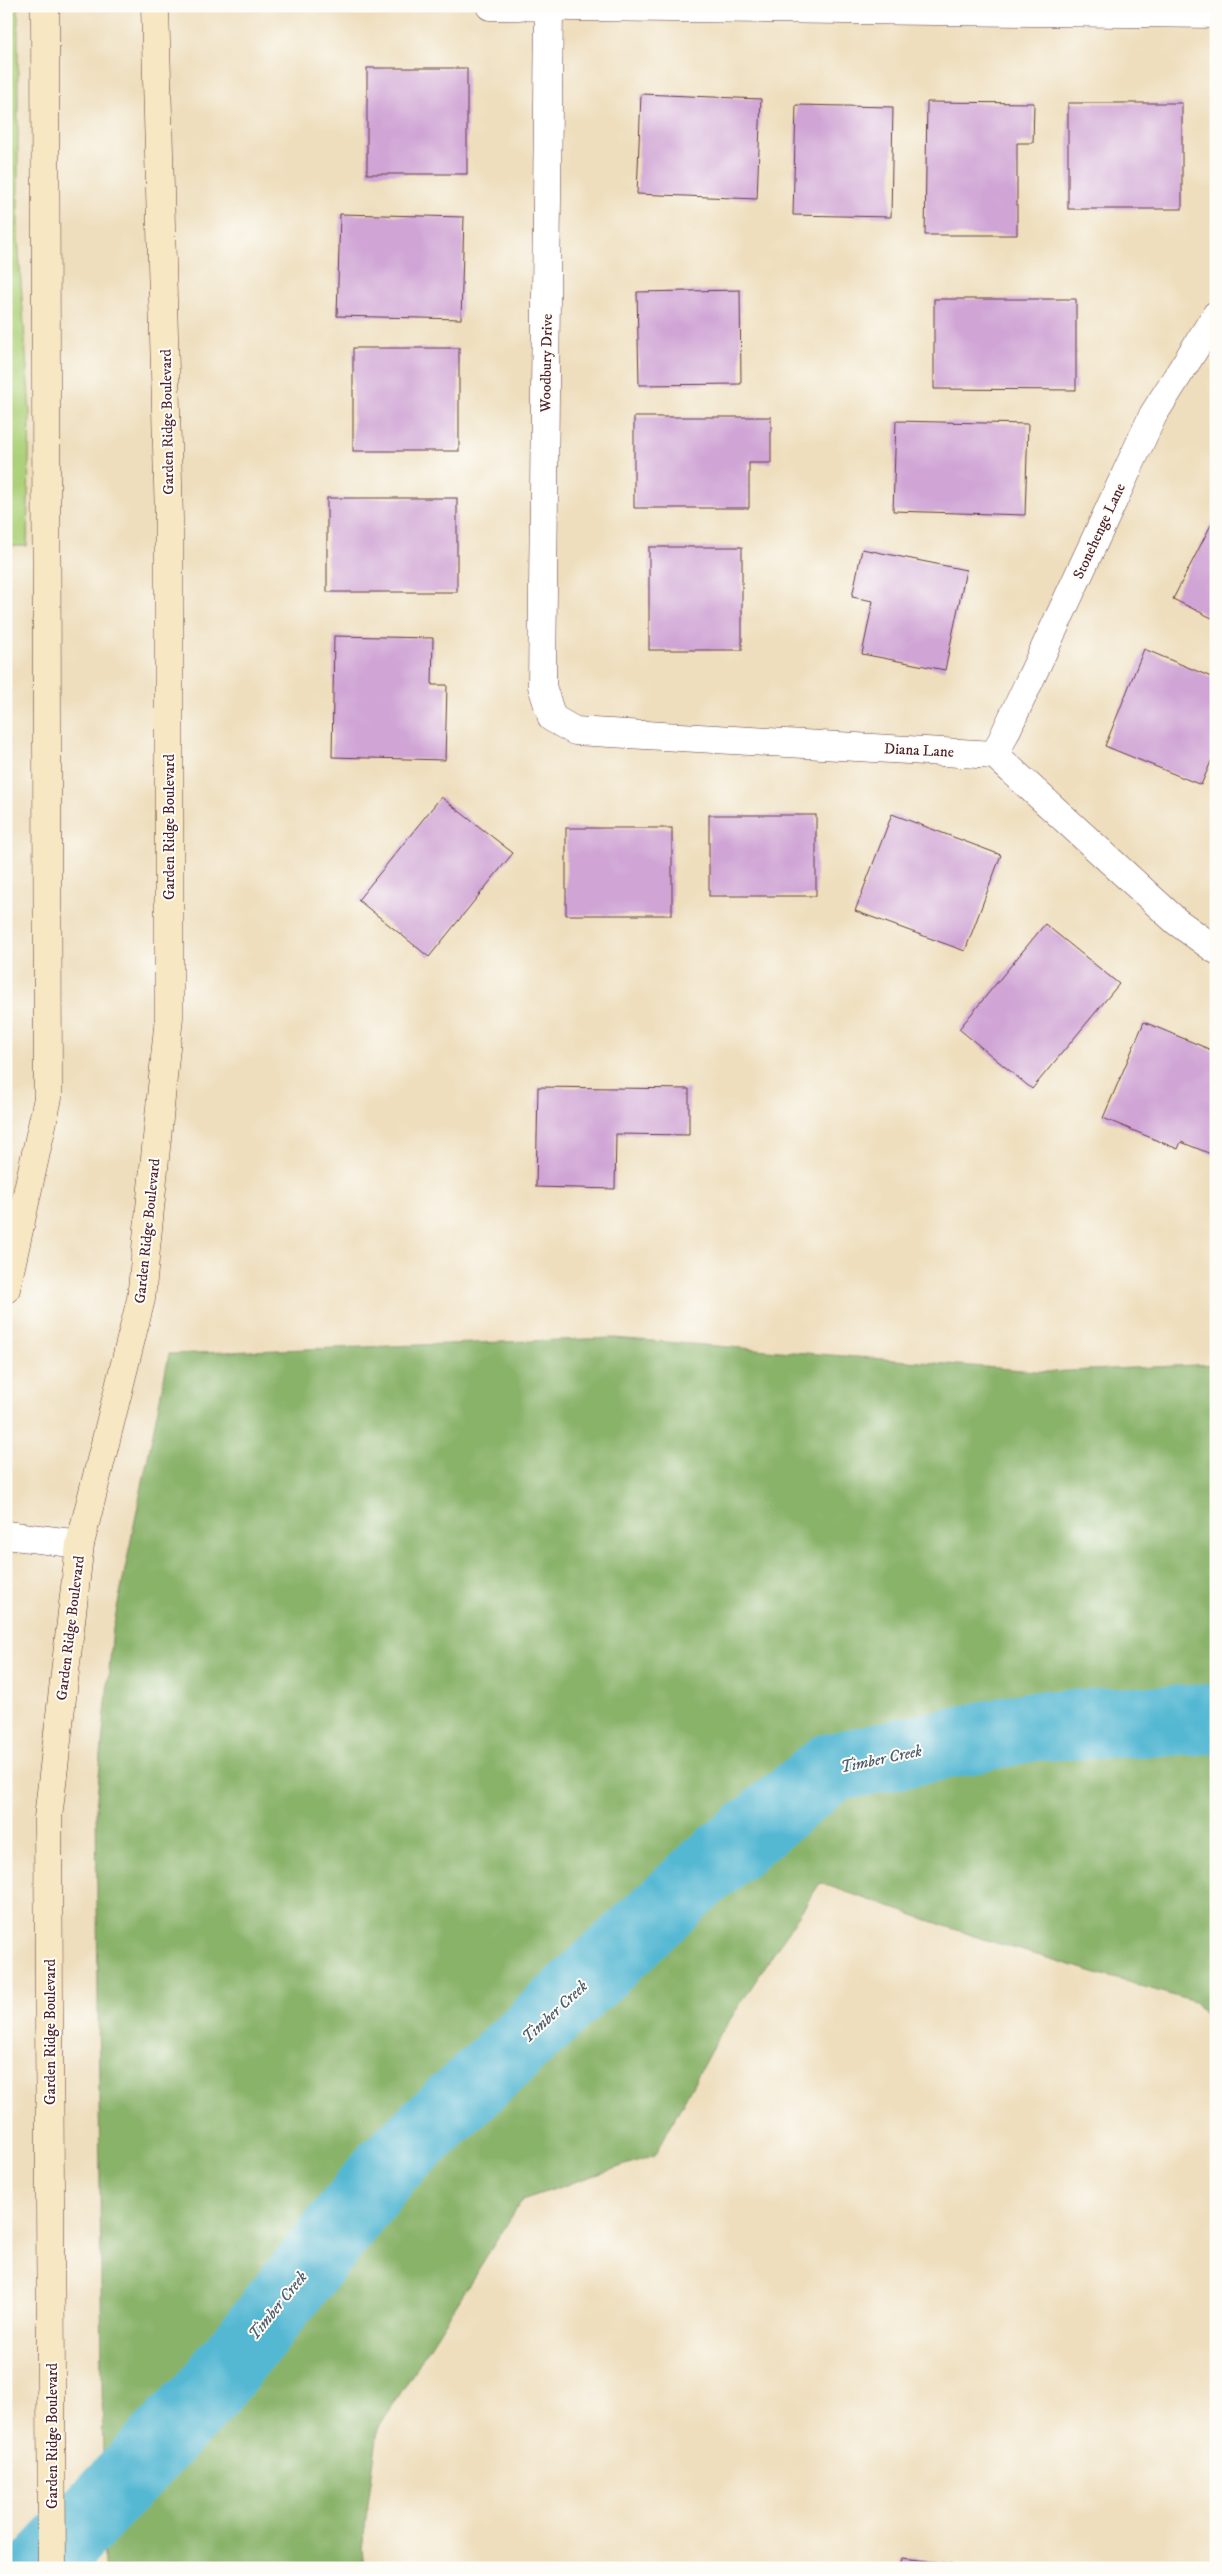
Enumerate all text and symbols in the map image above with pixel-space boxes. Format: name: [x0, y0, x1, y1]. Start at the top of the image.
street label: Woodbury Drive: [536, 314, 557, 414]
street label: Garden Ridge Boulevard: [157, 348, 178, 495]
street label: Stonehenge Lane: [1069, 480, 1130, 582]
street label: Diana Lane: [884, 739, 954, 762]
street label: Garden Ridge Boulevard: [160, 754, 179, 900]
street label: Garden Ridge Boulevard: [130, 1157, 165, 1305]
street label: Garden Ridge Boulevard: [52, 1554, 89, 1702]
water label: Timber Creek: [839, 1741, 924, 1777]
street label: Garden Ridge Boulevard: [41, 1959, 60, 2105]
water label: Timber Creek: [518, 1976, 592, 2047]
water label: Timber Creek: [244, 2267, 312, 2344]
street label: Garden Ridge Boulevard: [43, 2363, 62, 2509]

